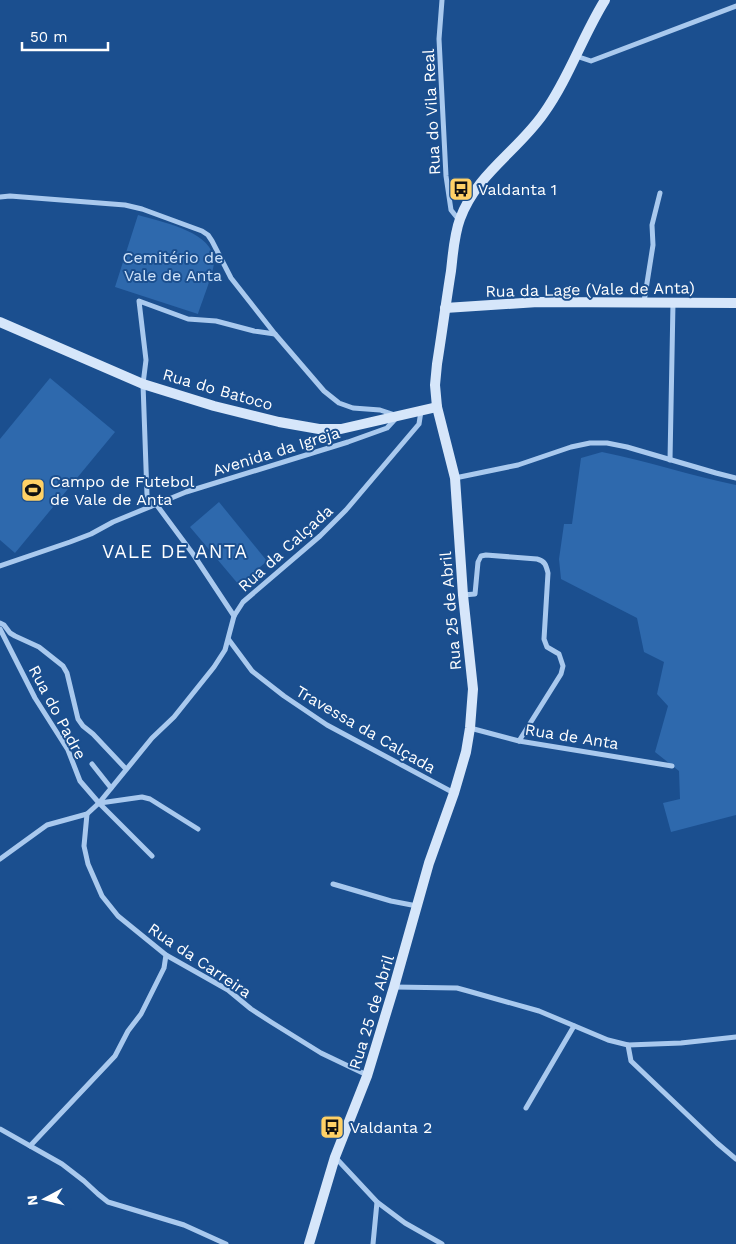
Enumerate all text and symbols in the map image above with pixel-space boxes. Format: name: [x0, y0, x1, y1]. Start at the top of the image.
scale bar: [22, 20, 109, 52]
text: 50 m: [30, 28, 67, 46]
street label: Rua do Vila Real: [419, 48, 444, 176]
bus stop icon: Valdanta 1: [448, 176, 474, 202]
place label: Valdanta 1: [478, 180, 557, 199]
park label: Cemitério de Vale de Anta: [123, 248, 223, 285]
street label: Rua da Lage (Vale de Anta): [485, 278, 695, 301]
street label: Rua do Batoco: [161, 365, 275, 414]
street label: Avenida da Igreja: [210, 423, 342, 480]
place label: Campo de Futebol de Vale de Anta: [50, 472, 195, 509]
sports icon: Campo de Futebol de Vale de Anta: [20, 477, 46, 503]
street label: Rua da Calçada: [234, 501, 337, 596]
district label: VALE DE ANTA: [102, 540, 248, 563]
street label: Rua 25 de Abril: [436, 551, 465, 671]
street label: Rua do Padre: [25, 662, 90, 763]
street label: Travessa da Calçada: [292, 682, 439, 777]
street label: Rua de Anta: [524, 720, 620, 753]
street label: Rua da Carreira: [145, 919, 255, 1002]
street label: Rua 25 de Abril: [345, 952, 398, 1072]
bus stop icon: Valdanta 2: [319, 1114, 345, 1140]
place label: Valdanta 2: [350, 1118, 432, 1137]
north arrow: [20, 1174, 70, 1224]
text: N: [24, 1194, 41, 1207]

